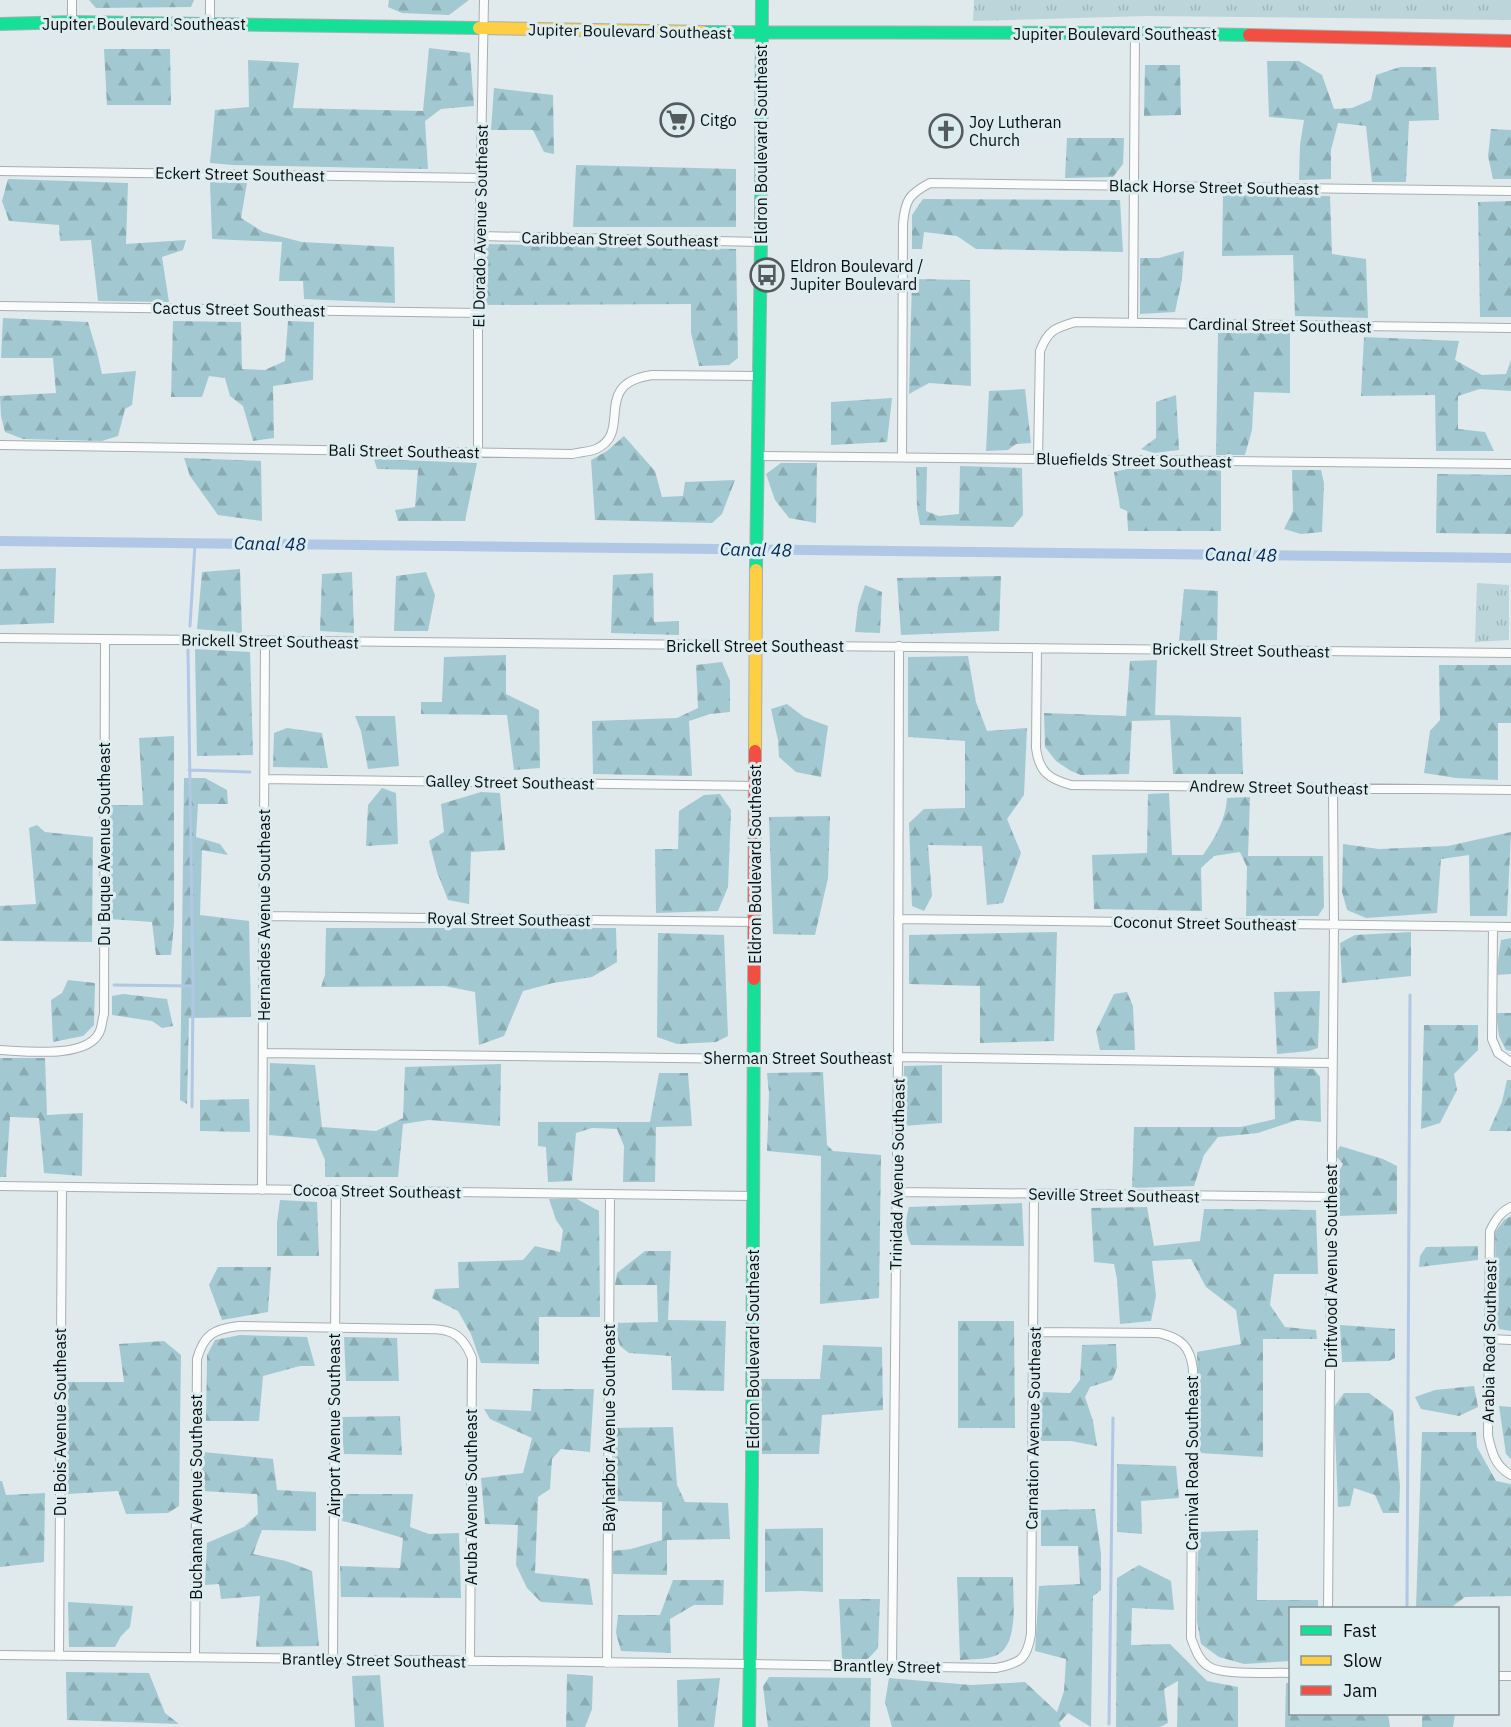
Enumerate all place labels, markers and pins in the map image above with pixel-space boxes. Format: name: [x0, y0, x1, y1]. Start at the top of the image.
supermarket icon: Citgo: [659, 102, 695, 138]
place label: Citgo: [700, 110, 737, 130]
place label: Joy Lutheran Church: [969, 112, 1062, 150]
church icon: Joy Lutheran Church: [928, 113, 964, 149]
place label: Eldron Boulevard / Jupiter Boulevard: [790, 256, 923, 294]
bus stop icon: Eldron Boulevard / Jupiter Boulevard: [749, 257, 785, 293]

